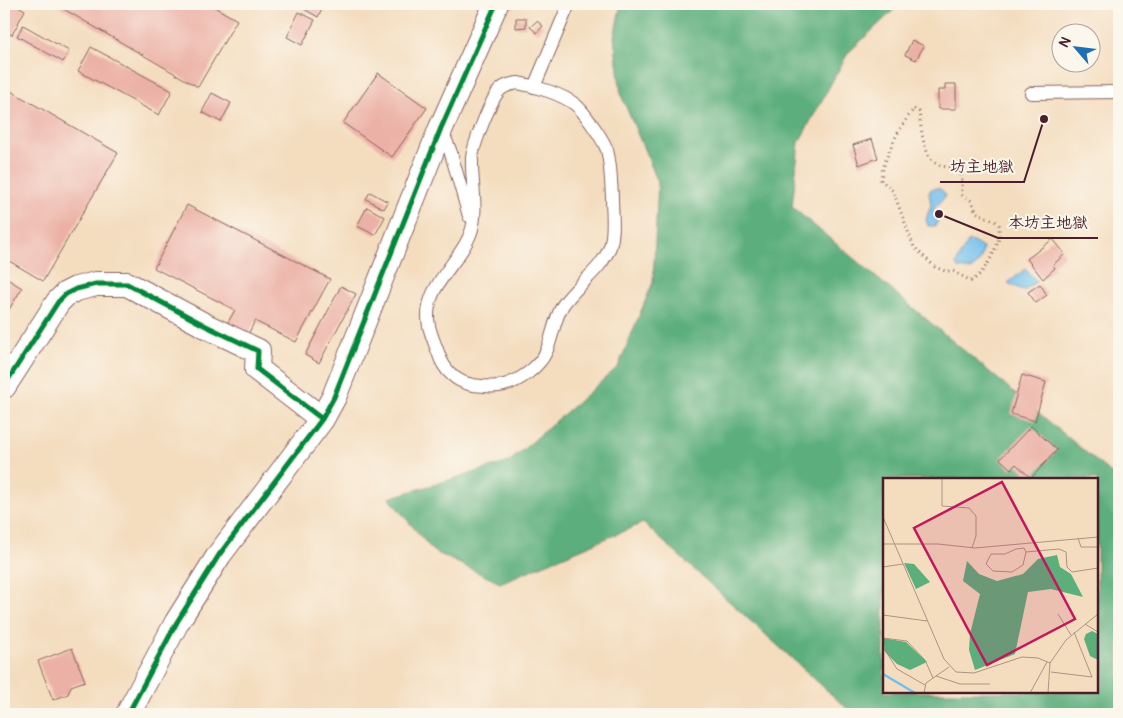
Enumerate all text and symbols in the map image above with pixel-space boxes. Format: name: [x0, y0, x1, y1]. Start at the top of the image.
north arrow: [1050, 22, 1100, 72]
text: N: [1055, 34, 1075, 50]
callout: 坊主地獄: [940, 151, 1024, 182]
text: 坊主地獄: [950, 157, 1014, 177]
callout: 本坊主地獄: [998, 207, 1098, 238]
text: 本坊主地獄: [1008, 213, 1088, 233]
inset map: [883, 478, 1098, 693]

